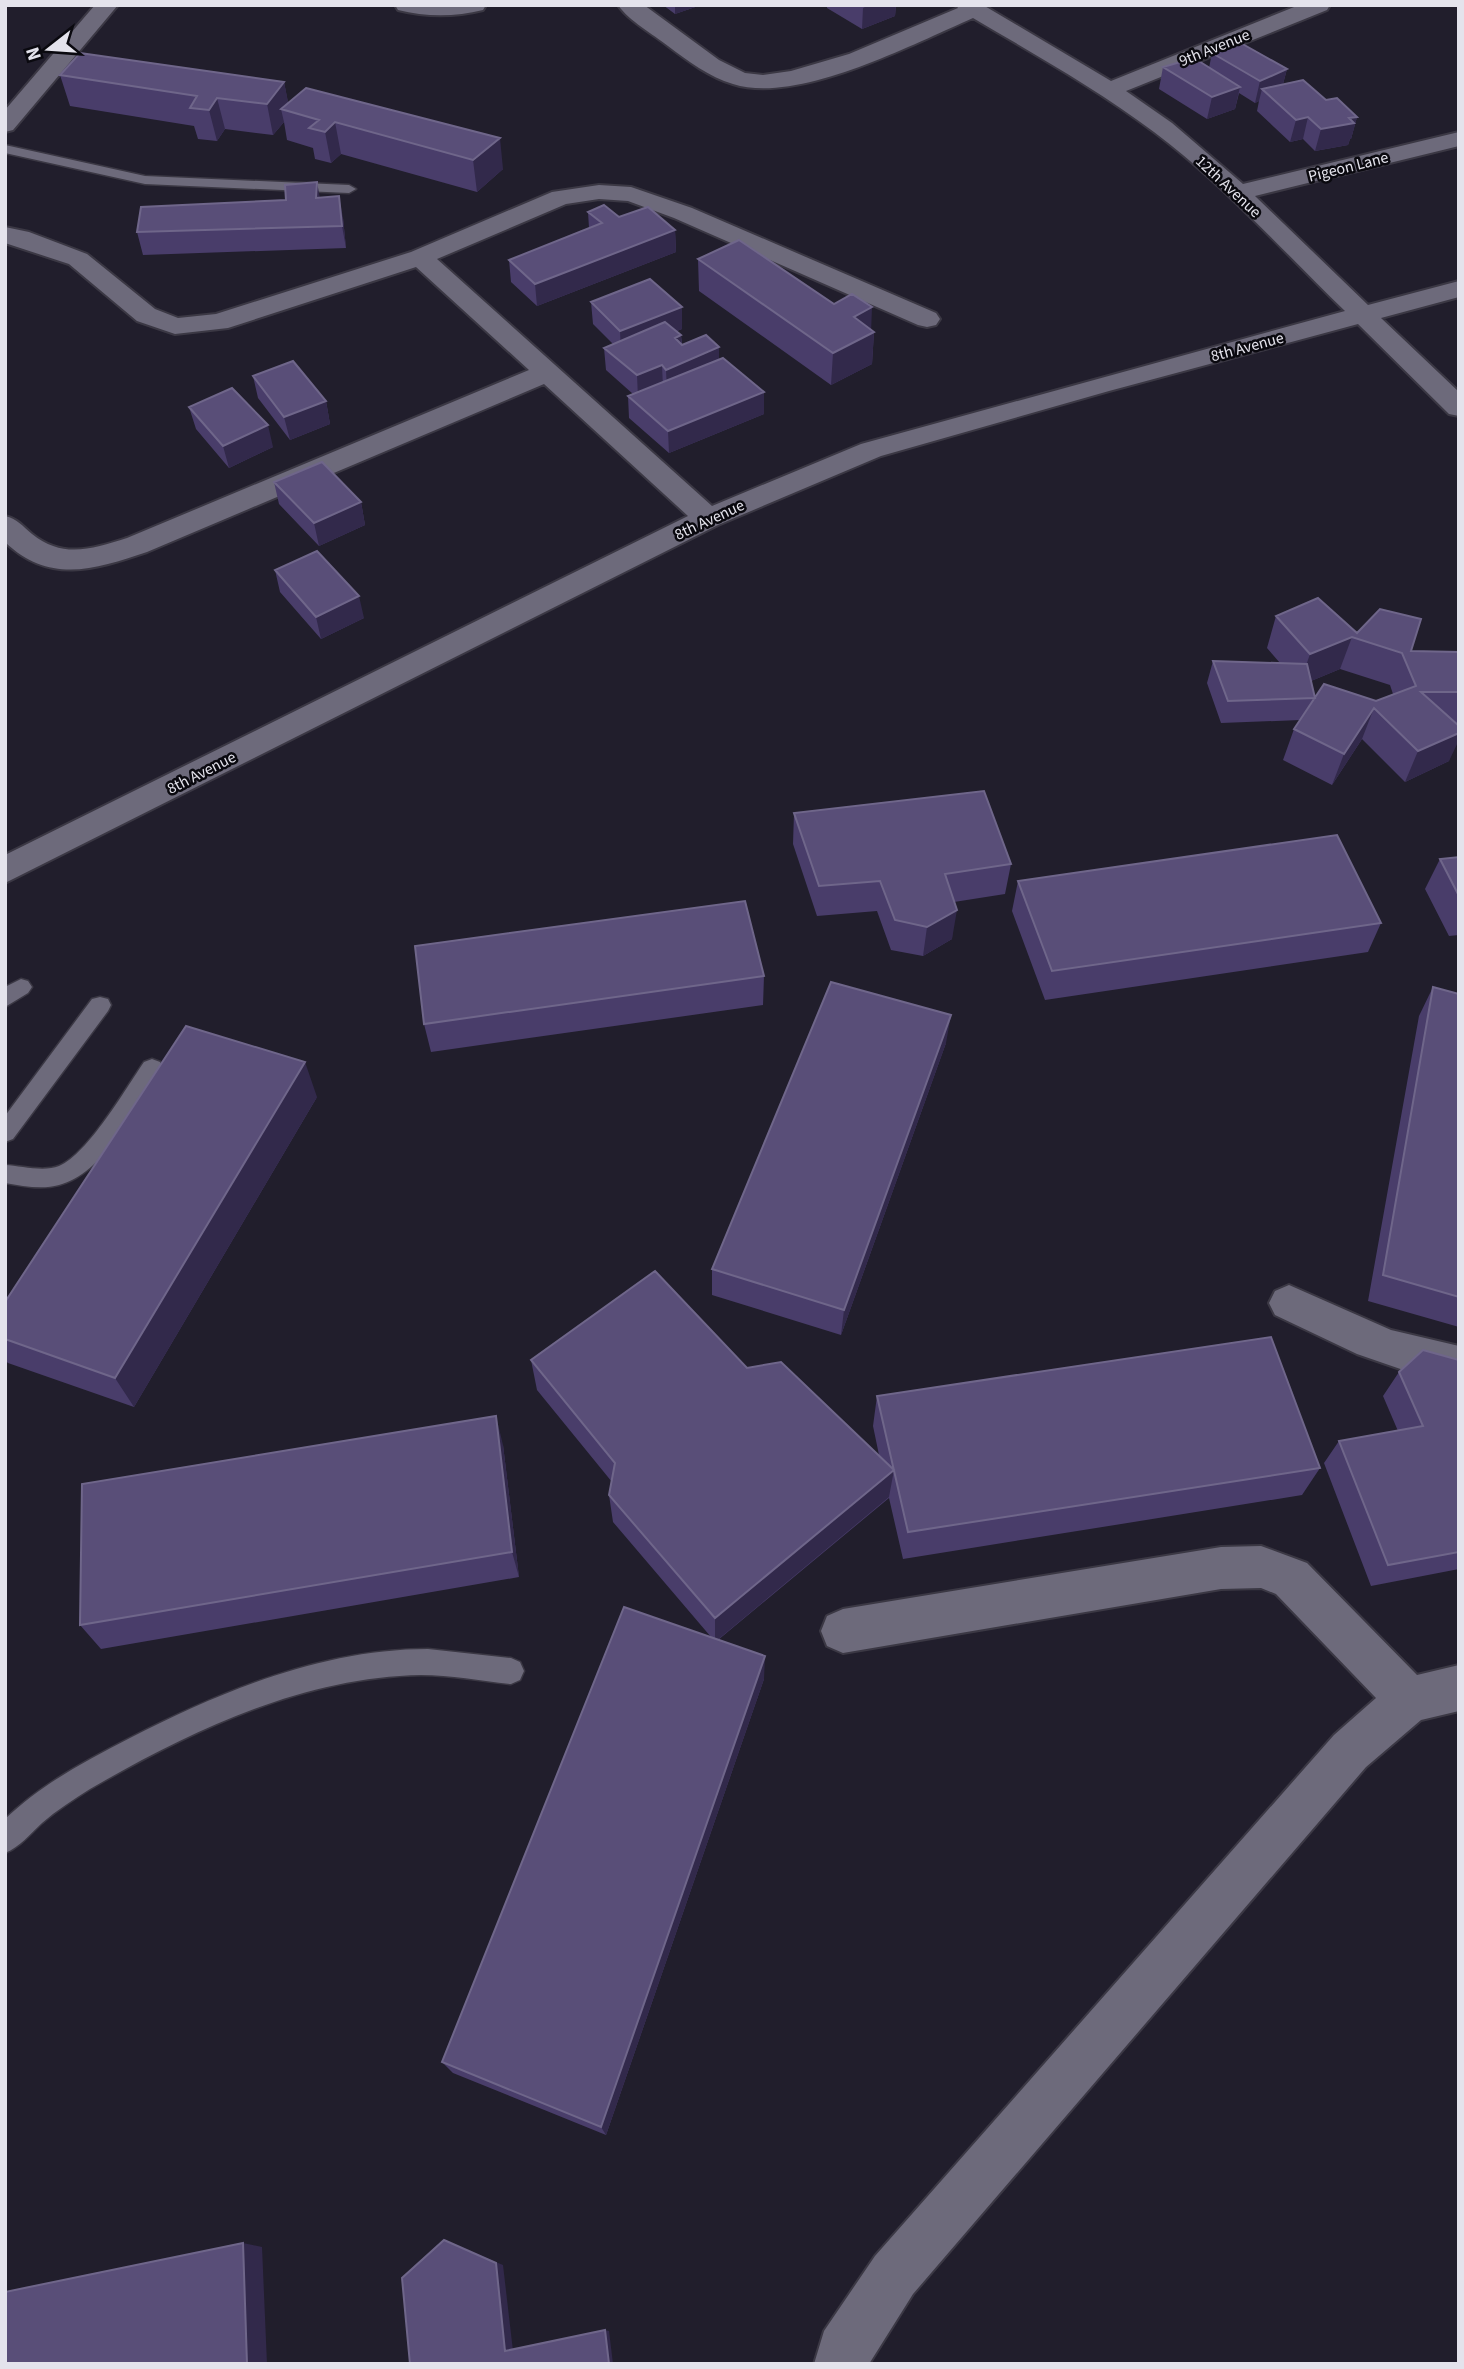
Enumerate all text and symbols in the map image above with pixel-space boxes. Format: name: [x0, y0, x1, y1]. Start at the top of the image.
north arrow: [14, 14, 84, 84]
street label: 9th Avenue: [1176, 24, 1253, 72]
text: N: [19, 44, 49, 64]
street label: Pigeon Lane: [1306, 146, 1391, 188]
street label: 12th Avenue: [1191, 151, 1266, 223]
street label: 8th Avenue: [1208, 327, 1286, 367]
street label: 8th Avenue: [671, 494, 748, 546]
street label: 8th Avenue: [163, 746, 240, 800]

